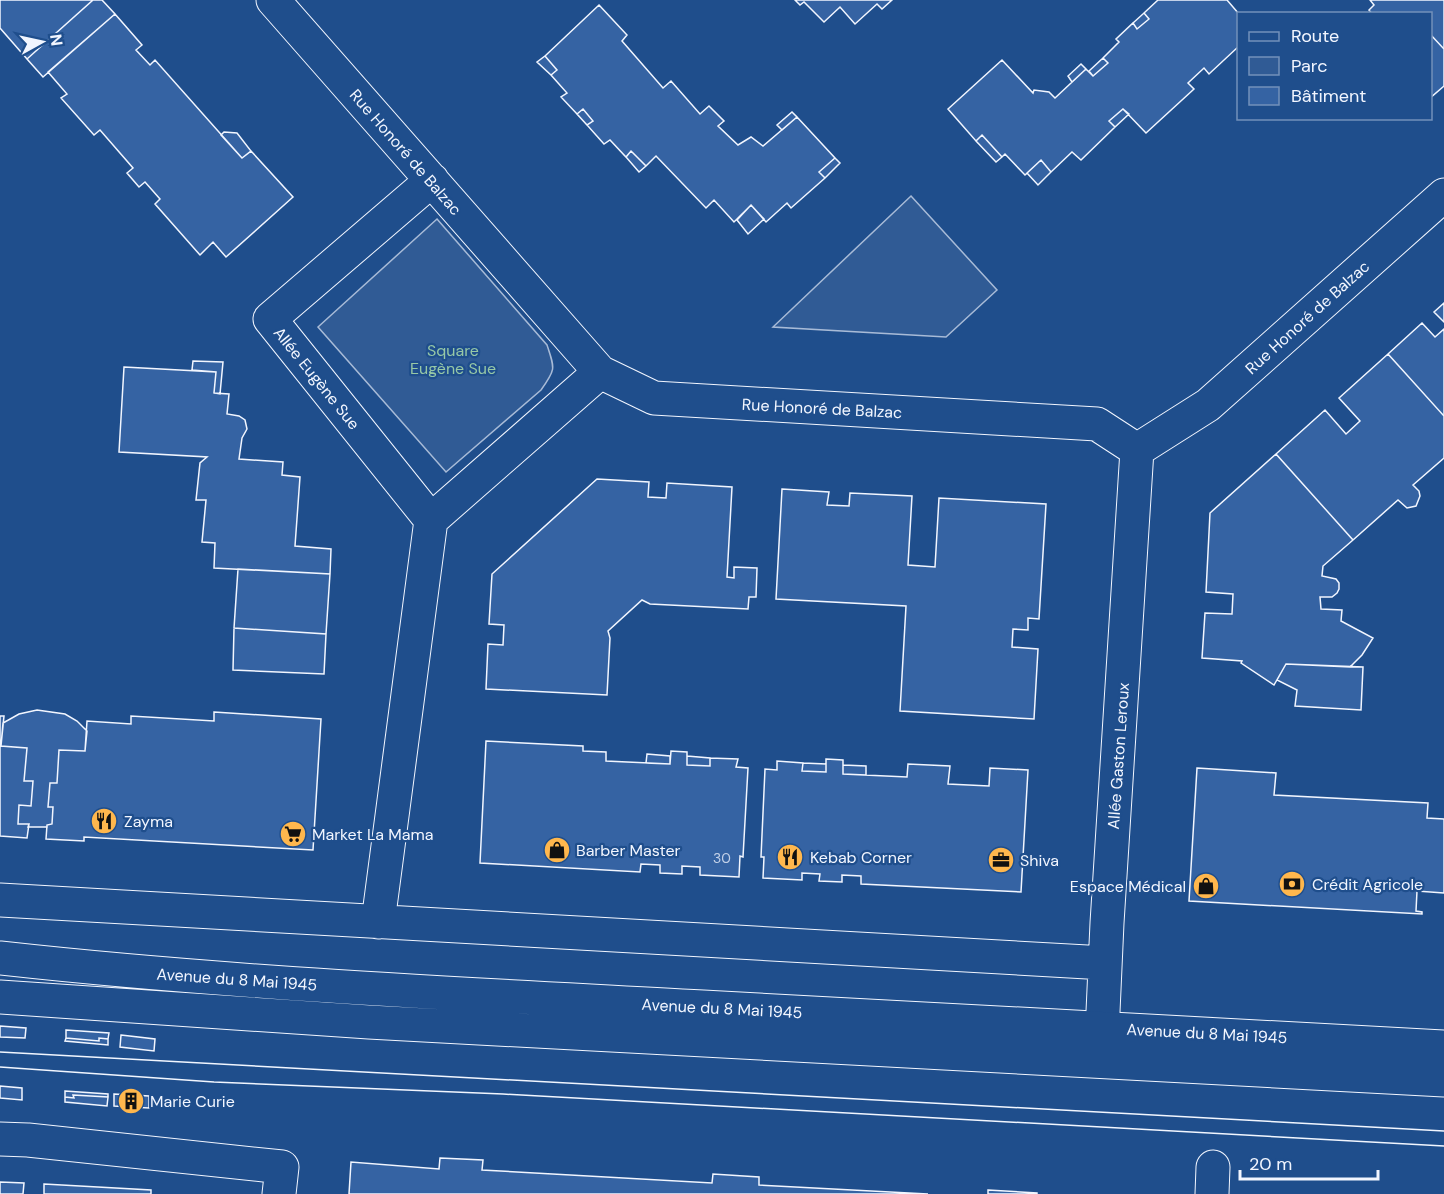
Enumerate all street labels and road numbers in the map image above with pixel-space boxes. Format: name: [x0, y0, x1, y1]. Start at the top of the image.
street label: Rue Honoré de Balzac: [345, 85, 466, 220]
street label: Rue Honoré de Balzac: [1241, 256, 1374, 379]
street label: Allée Eugène Sue: [269, 323, 364, 434]
street label: Rue Honoré de Balzac: [741, 394, 903, 423]
street label: Allée Gaston Leroux: [1103, 682, 1134, 830]
street label: Avenue du 8 Mai 1945: [156, 963, 318, 996]
street label: Avenue du 8 Mai 1945: [641, 994, 803, 1023]
street label: Avenue du 8 Mai 1945: [1126, 1019, 1288, 1048]

